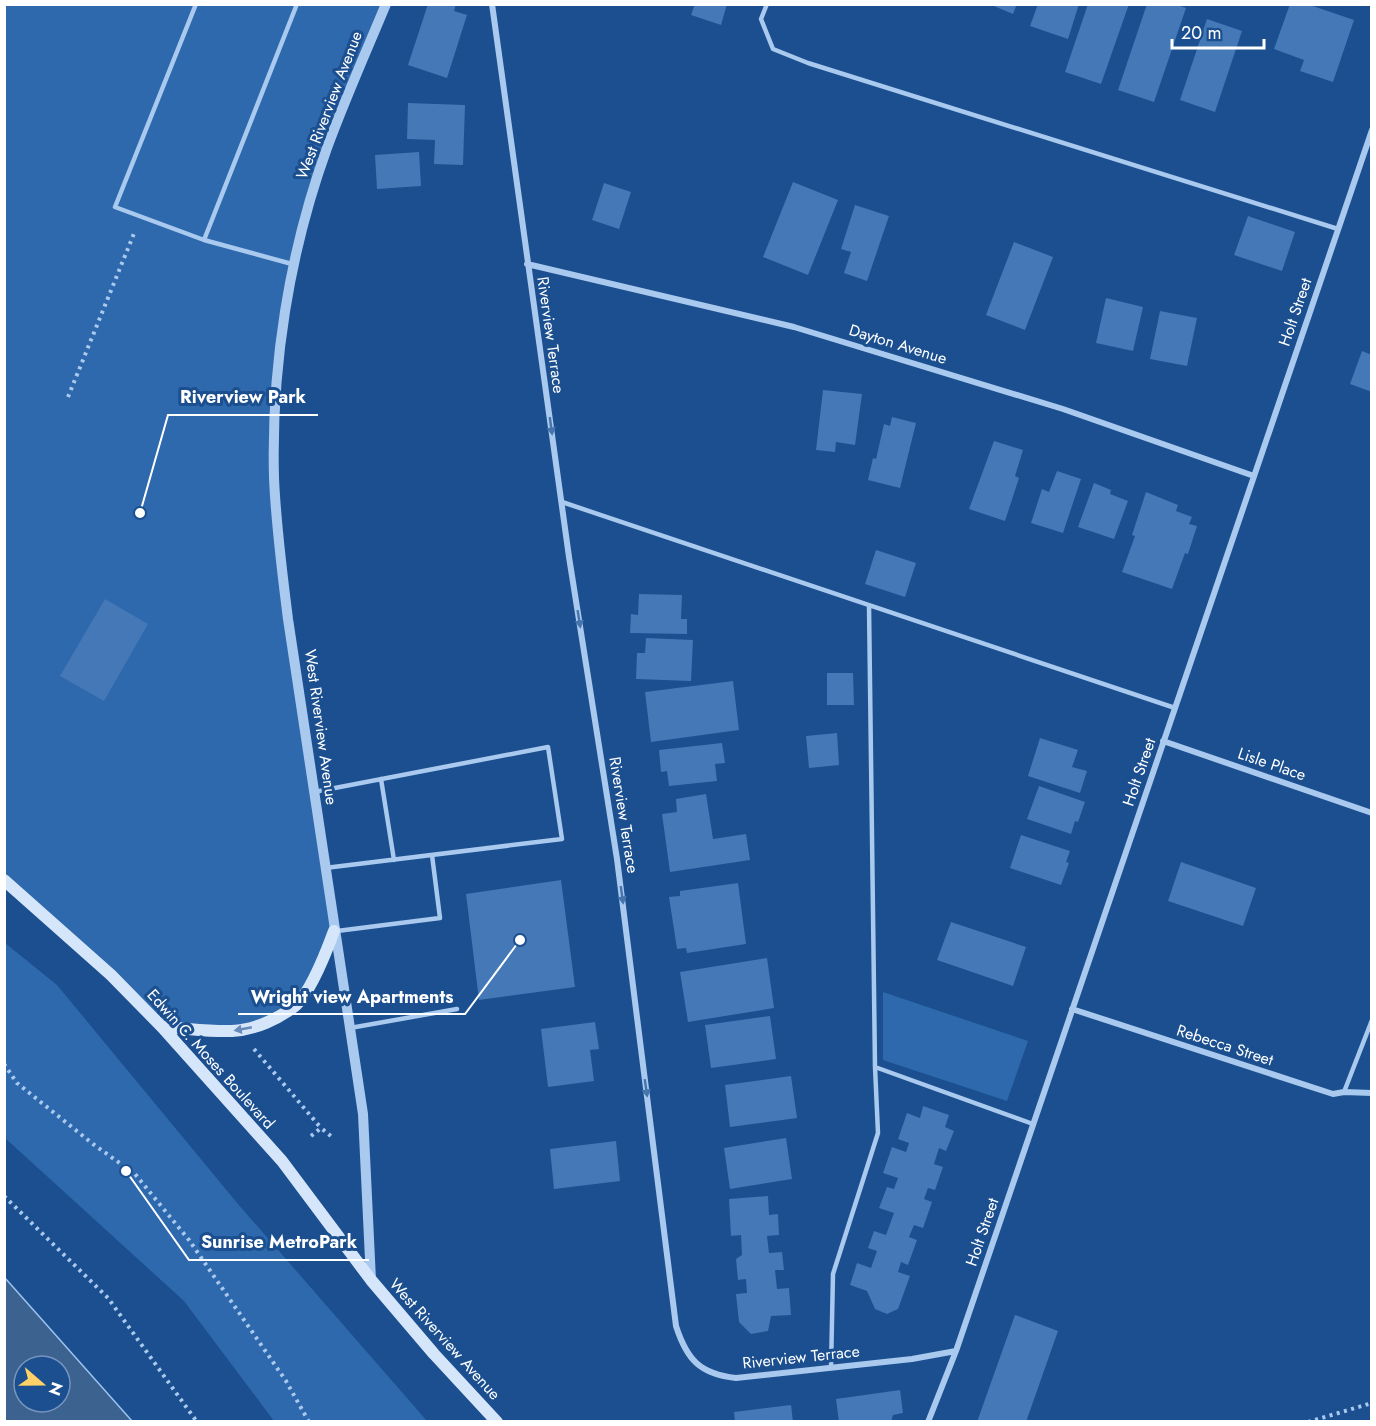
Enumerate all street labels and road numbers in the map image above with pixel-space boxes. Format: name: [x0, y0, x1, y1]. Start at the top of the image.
street label: West Riverview Avenue: [290, 28, 368, 182]
street label: Riverview Terrace: [531, 275, 571, 395]
street label: Holt Street: [1273, 275, 1317, 349]
street label: Dayton Avenue: [846, 318, 950, 370]
street label: West Riverview Avenue: [299, 648, 343, 806]
street label: Holt Street: [1117, 735, 1161, 809]
street label: Lisle Place: [1235, 742, 1309, 786]
street label: Riverview Terrace: [603, 755, 645, 875]
street label: Edwin C. Moses Boulevard: [142, 984, 280, 1134]
street label: Rebecca Street: [1174, 1019, 1277, 1072]
street label: Holt Street: [960, 1195, 1004, 1269]
street label: West Riverview Avenue: [384, 1273, 506, 1405]
street label: Riverview Terrace: [741, 1339, 861, 1375]

